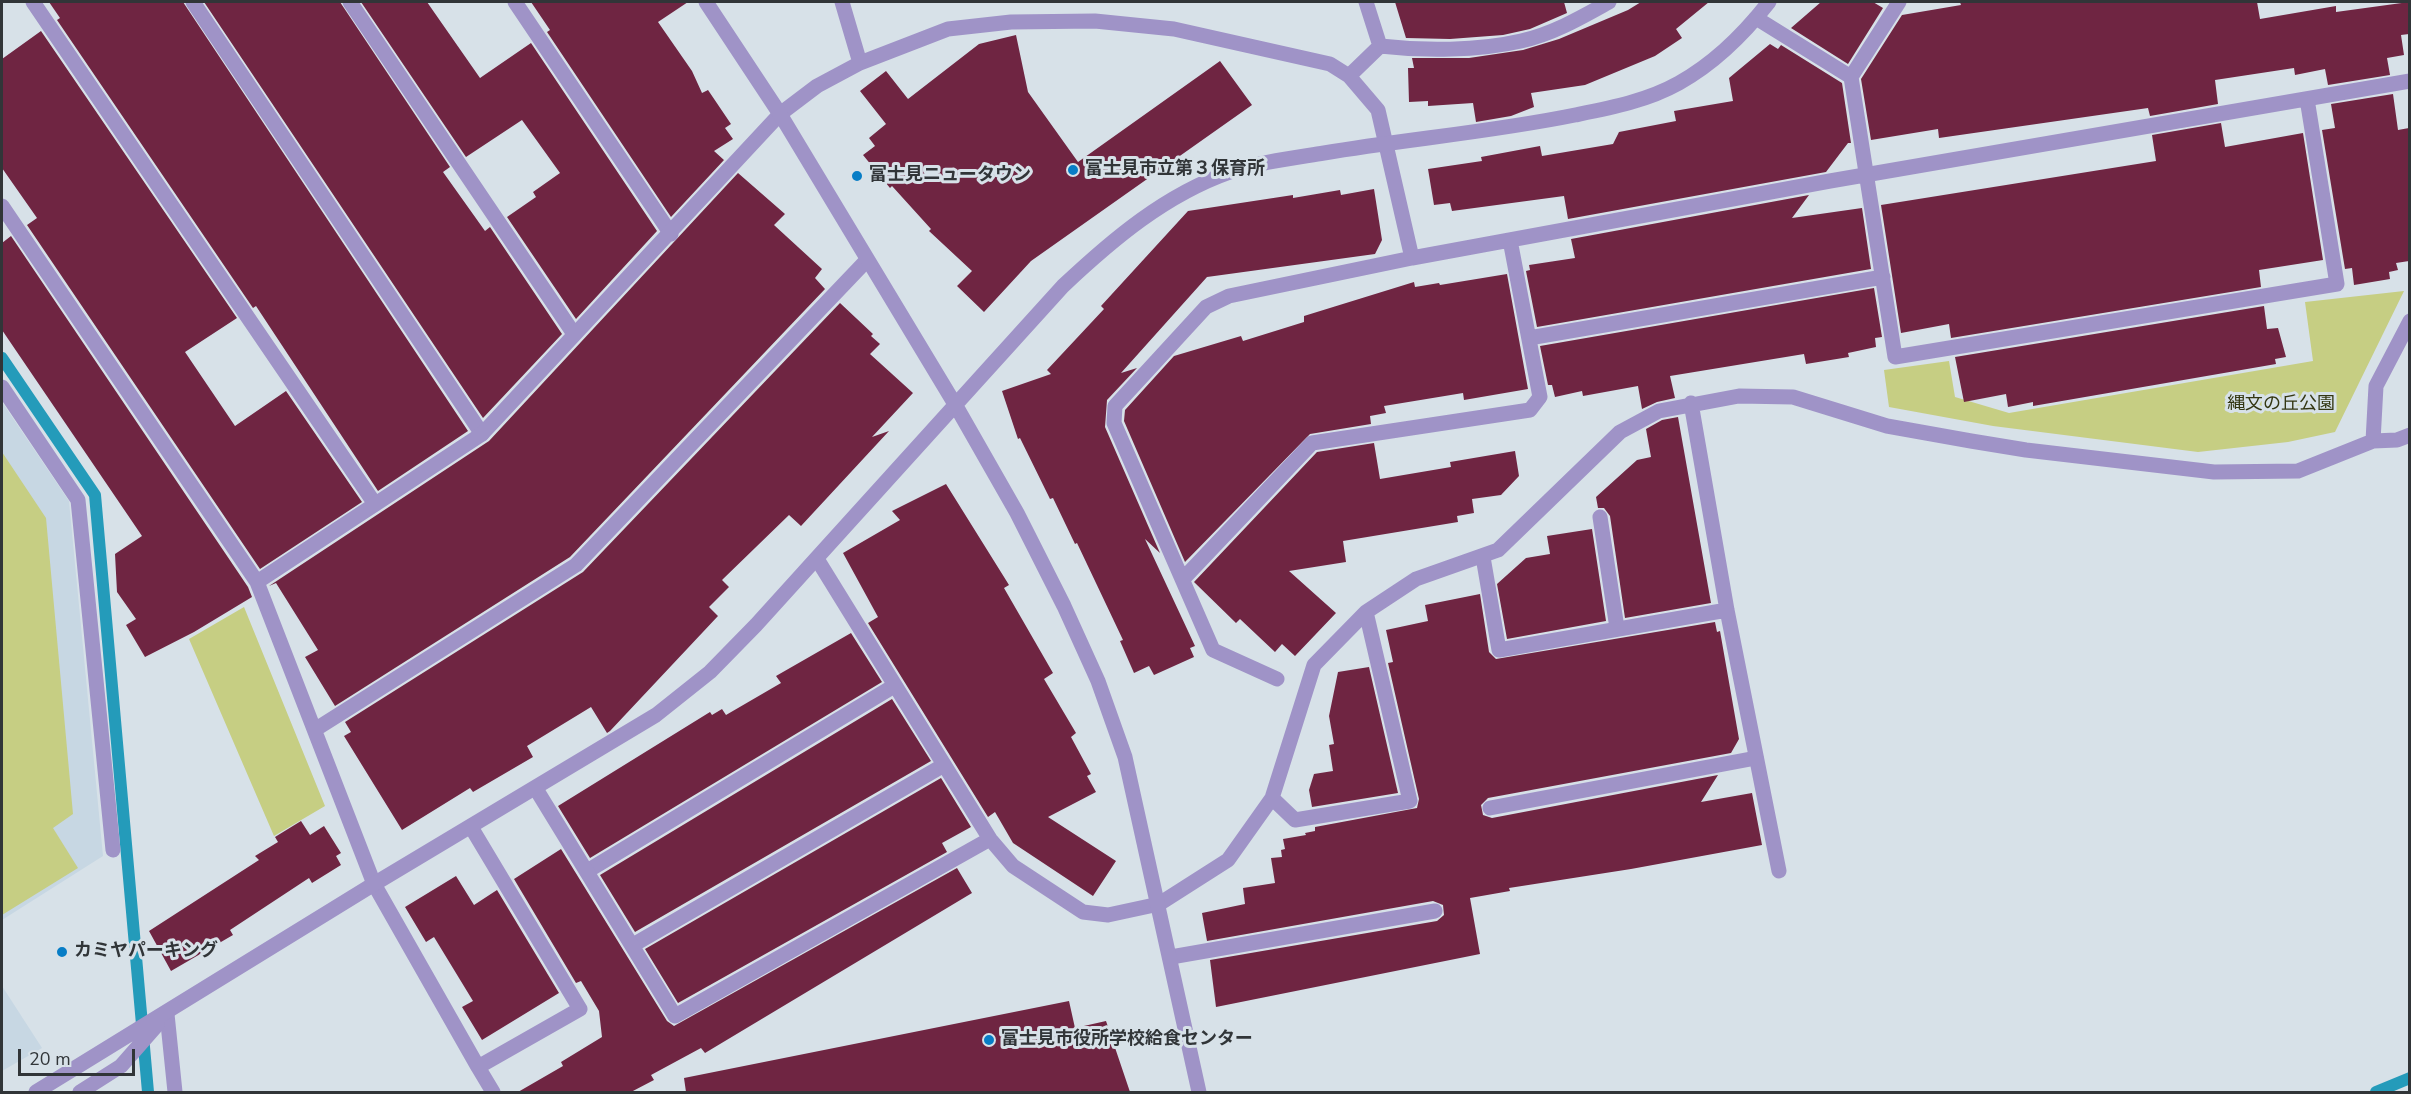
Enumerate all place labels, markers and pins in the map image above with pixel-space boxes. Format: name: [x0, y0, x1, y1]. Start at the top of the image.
place label: 富士見市立第３保育所: [1085, 159, 1265, 181]
marker: 富士見市立第３保育所: [1066, 163, 1080, 177]
place label: 富士見ニュータウン: [869, 165, 1031, 187]
marker: 富士見ニュータウン: [850, 169, 864, 183]
place label: カミヤパーキング: [74, 941, 218, 963]
marker: カミヤパーキング: [55, 945, 69, 959]
place label: 富士見市役所学校給食センター: [1001, 1029, 1253, 1051]
marker: 富士見市役所学校給食センター: [982, 1033, 996, 1047]

